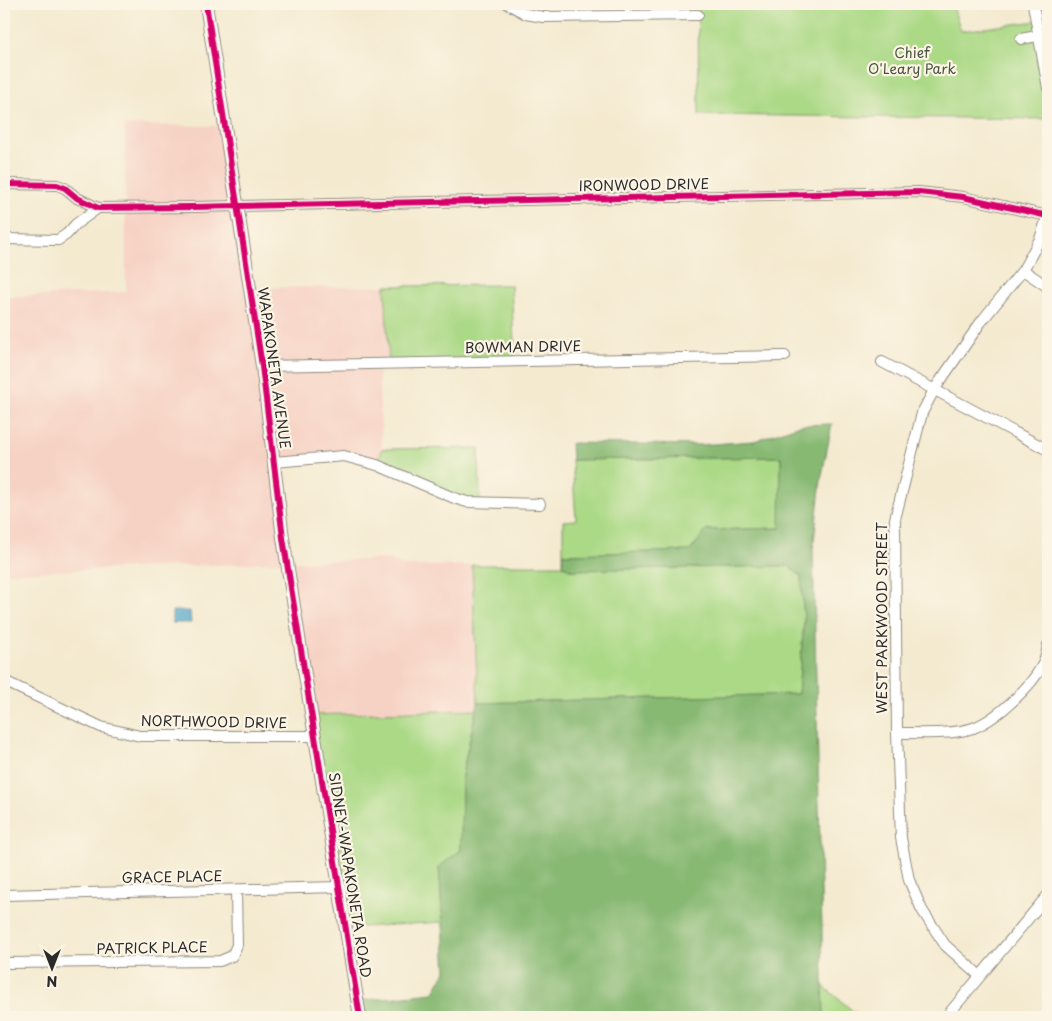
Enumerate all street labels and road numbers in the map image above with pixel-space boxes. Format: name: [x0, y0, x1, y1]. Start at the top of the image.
street label: IRONWOOD DRIVE: [578, 173, 710, 196]
street label: WAPAKONETA AVENUE: [253, 286, 296, 450]
street label: BOWMAN DRIVE: [465, 335, 582, 358]
street label: WEST PARKWOOD STREET: [871, 522, 892, 714]
street label: NORTHWOOD DRIVE: [141, 710, 288, 733]
street label: SIDNEY-WAPAKONETA ROAD: [324, 771, 377, 979]
street label: GRACE PLACE: [121, 865, 223, 888]
street label: PATRICK PLACE: [96, 936, 208, 959]

